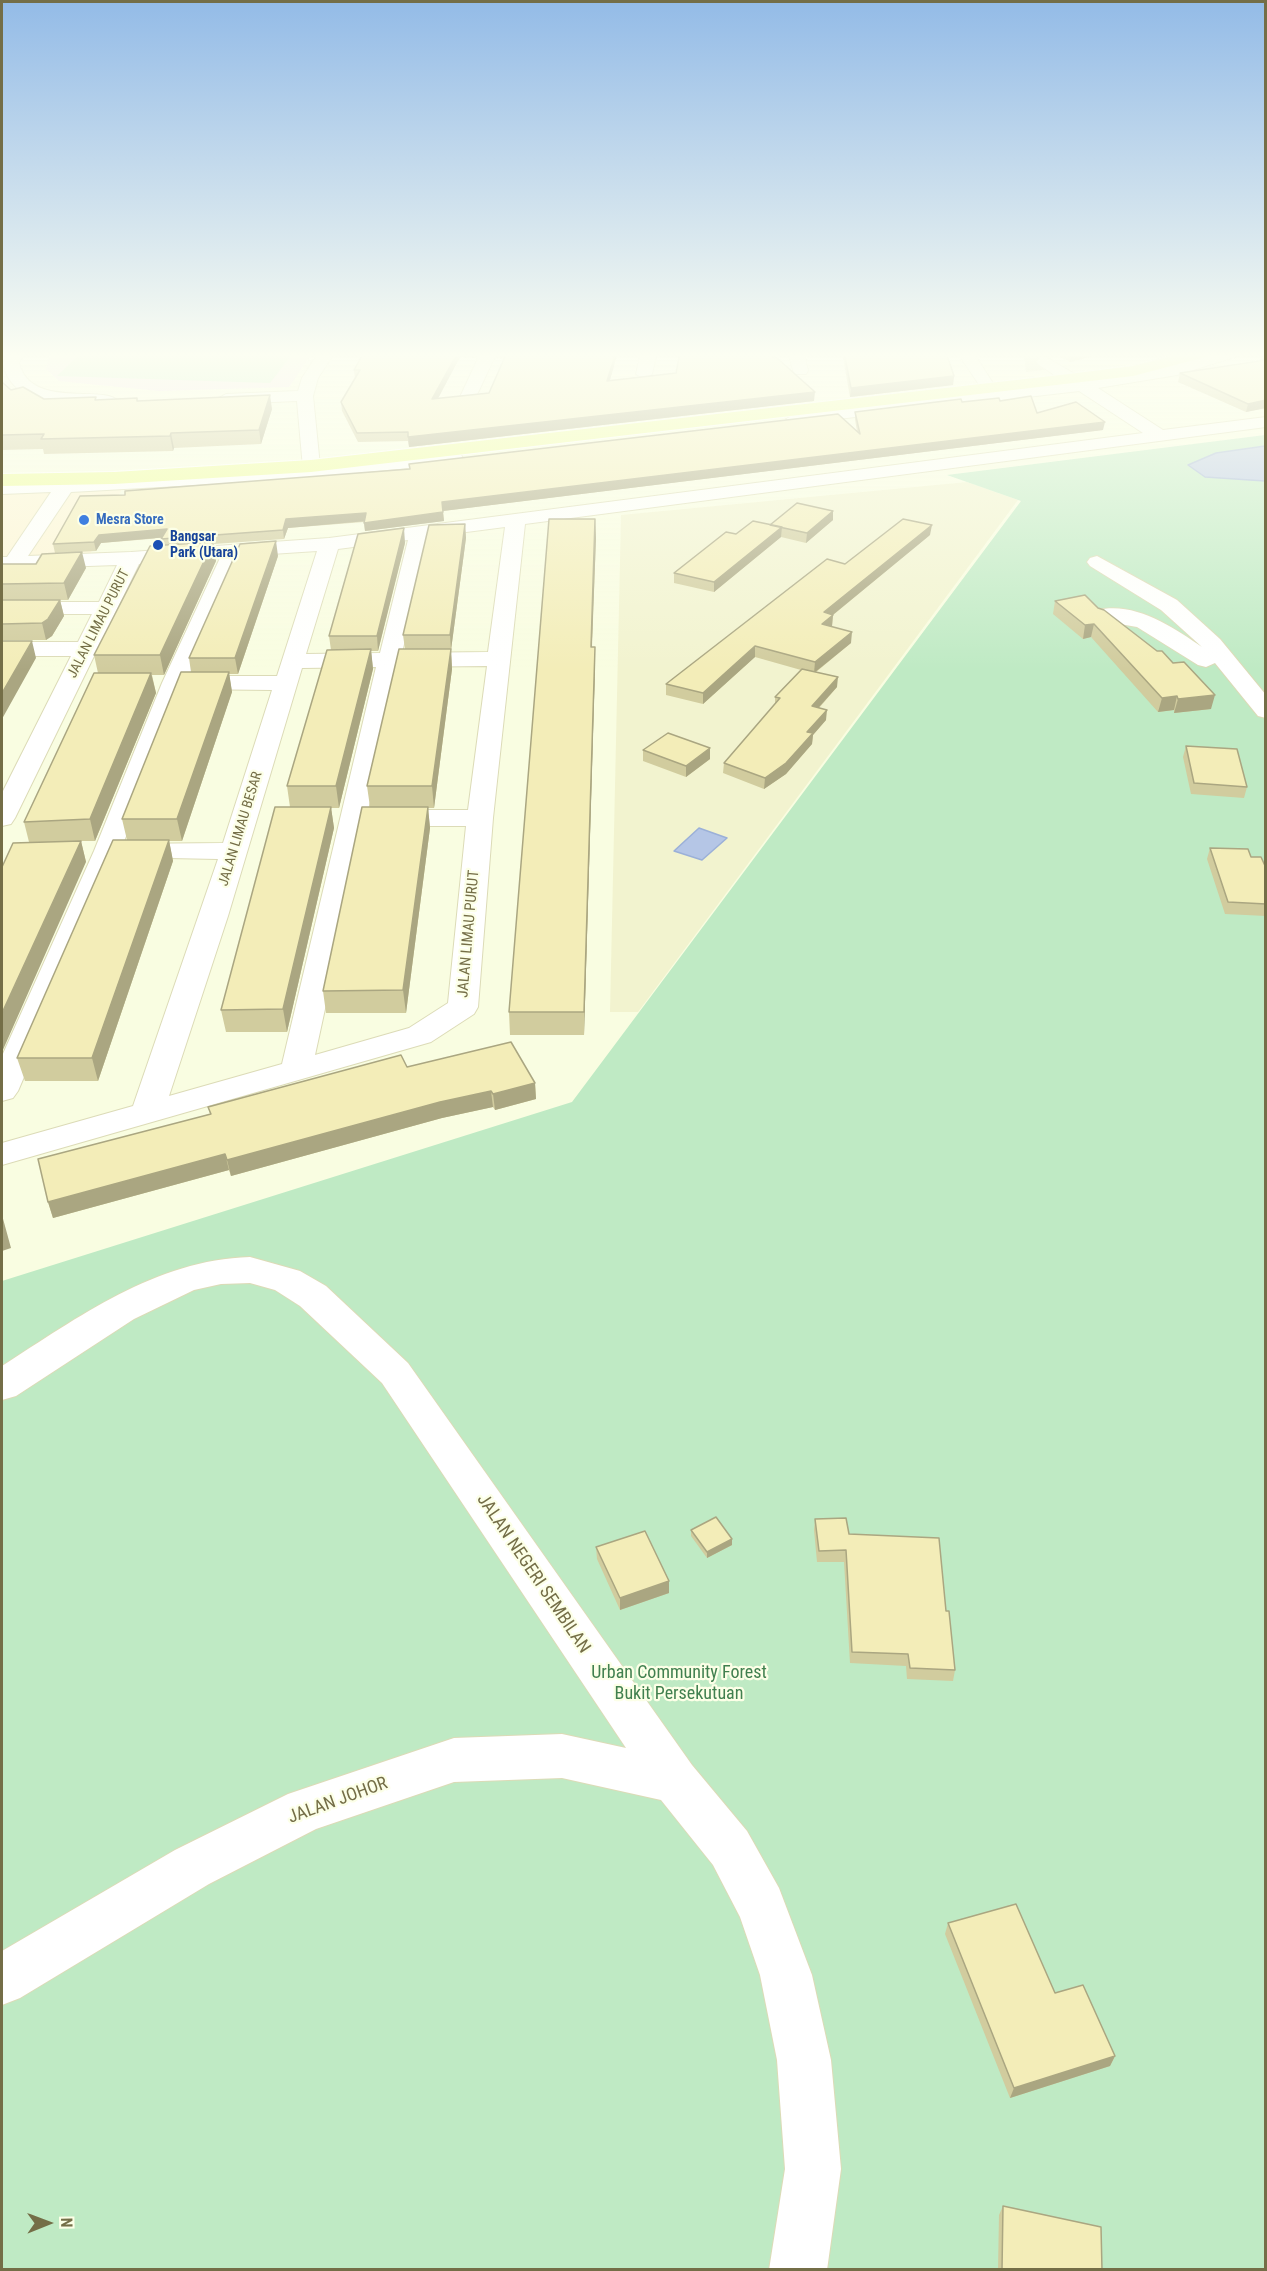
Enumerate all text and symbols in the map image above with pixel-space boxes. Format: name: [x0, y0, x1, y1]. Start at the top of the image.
place label: Mesra Store: [96, 512, 164, 528]
marker: Mesra Store: [77, 513, 91, 527]
place label: Bangsar Park (Utara): [170, 529, 238, 562]
marker: Bangsar Park (Utara): [151, 538, 165, 552]
street label: JALAN LIMAU PURUT: [64, 567, 134, 681]
street label: JALAN LIMAU BESAR: [216, 770, 266, 888]
street label: JALAN LIMAU PURUT: [454, 869, 484, 999]
street label: JALAN NEGERI SEMBILAN: [472, 1490, 594, 1658]
park label: Urban Community Forest Bukit Persekutuan: [591, 1662, 767, 1704]
street label: JALAN JOHOR: [285, 1773, 391, 1829]
north arrow: [18, 2193, 78, 2253]
text: N: [57, 2218, 76, 2228]

